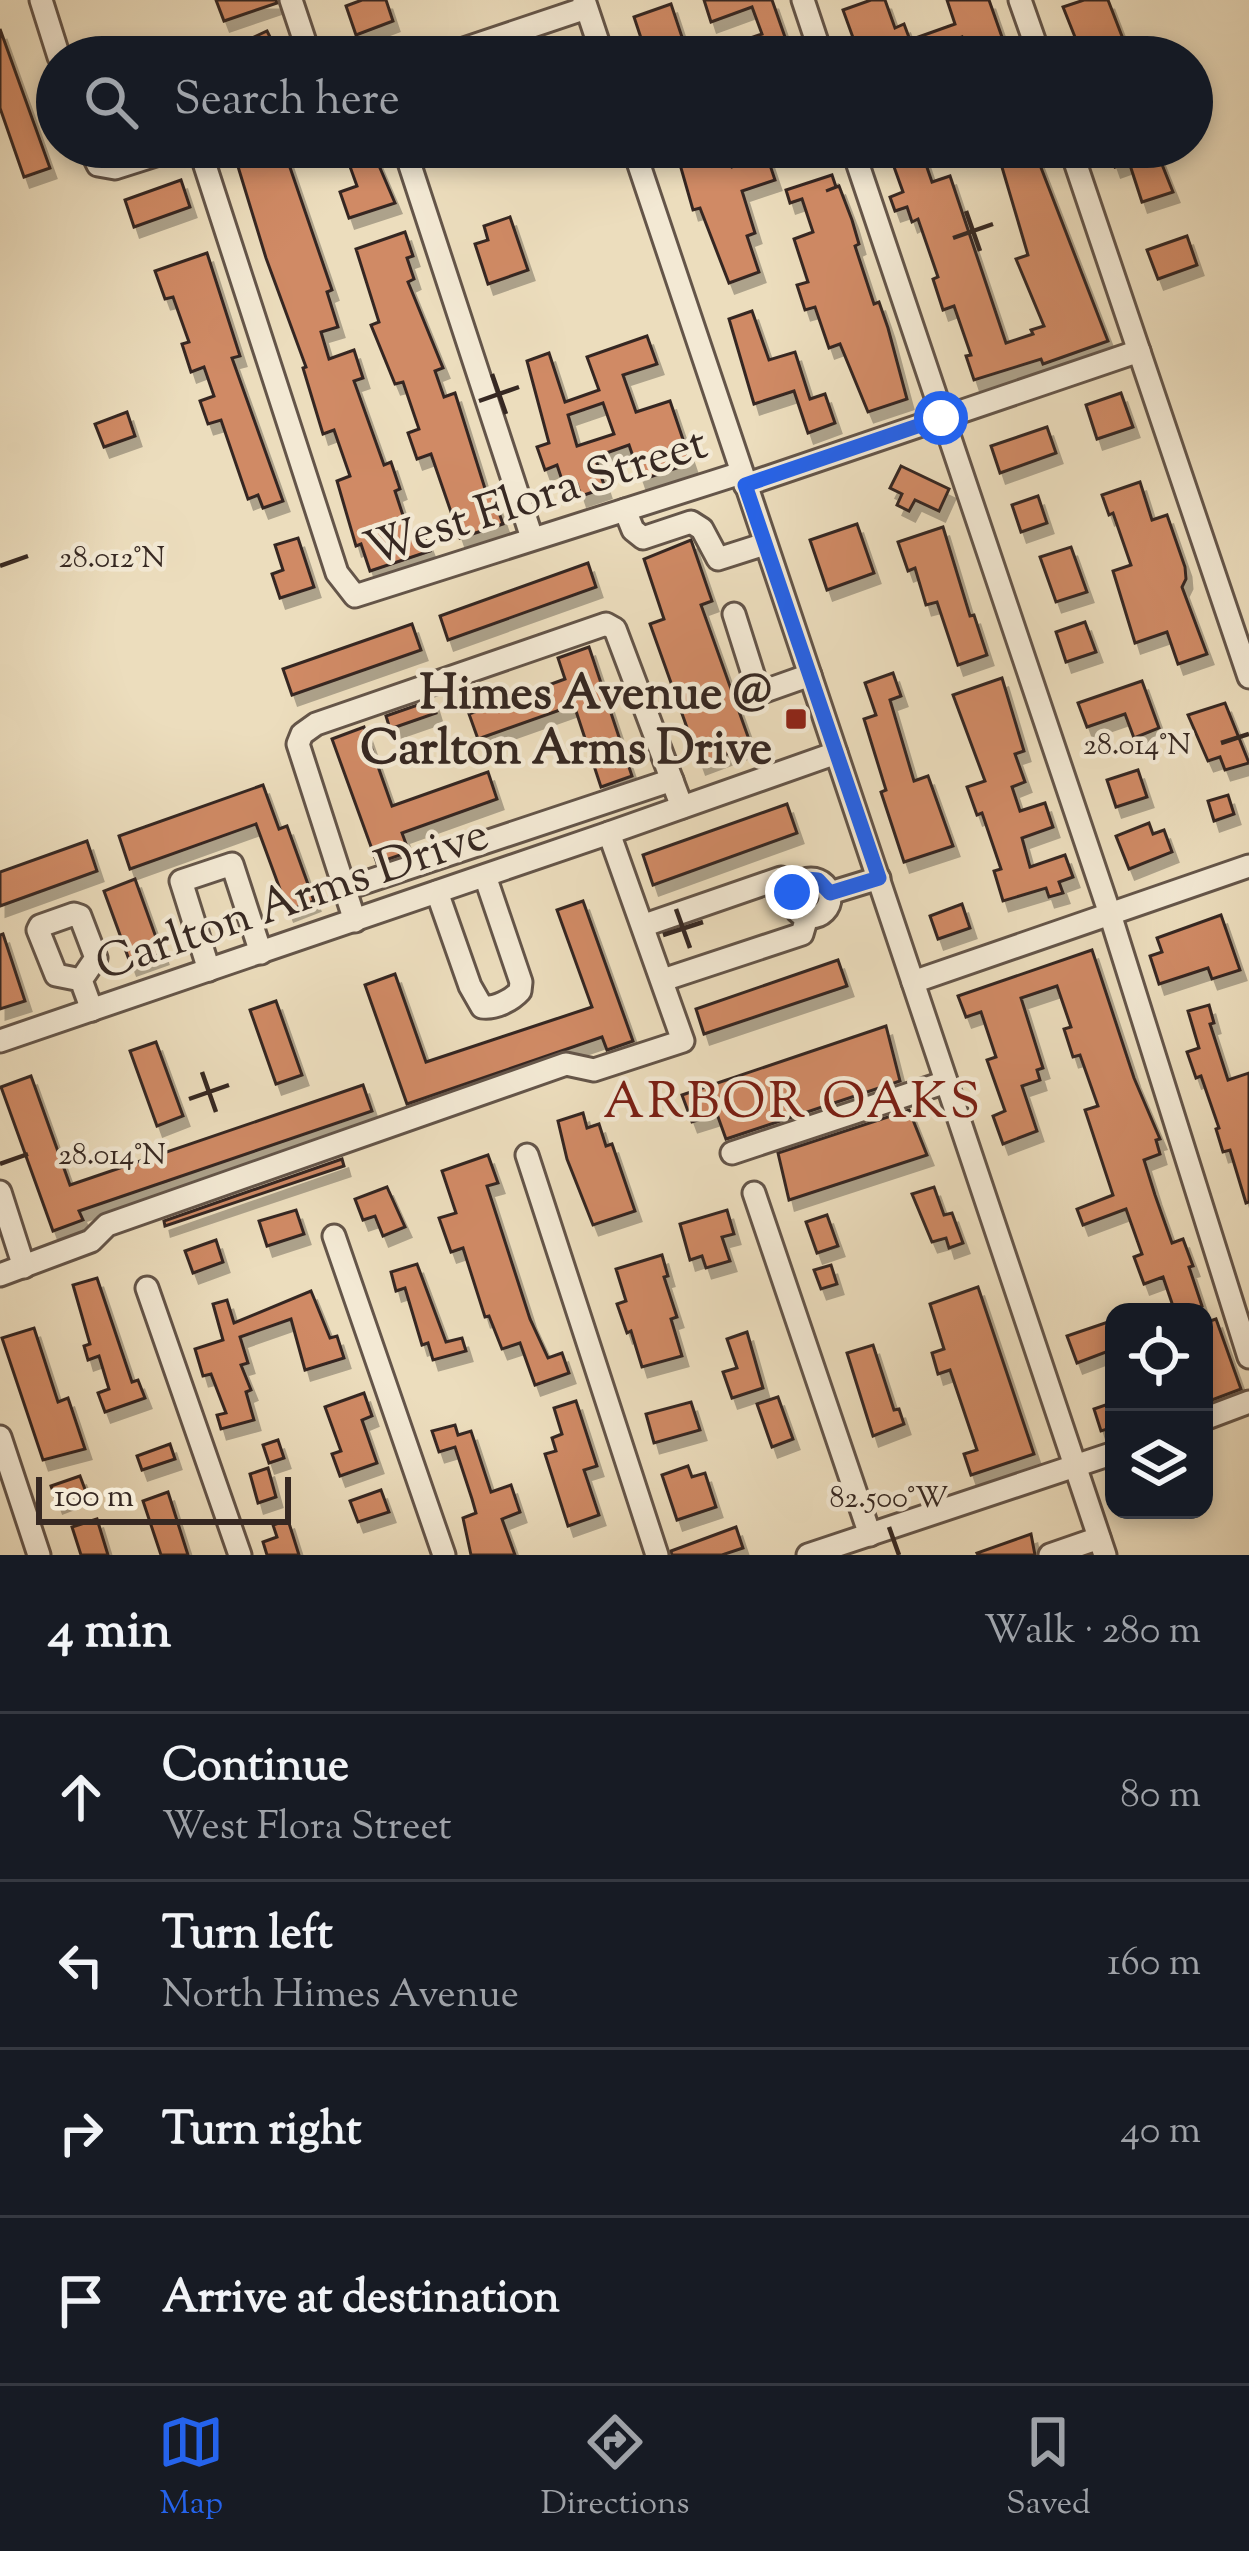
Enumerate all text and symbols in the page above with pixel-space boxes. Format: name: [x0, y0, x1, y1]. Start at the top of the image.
search box: [36, 36, 1213, 168]
icon: search: [78, 69, 144, 135]
text: Search here: [174, 70, 400, 135]
route start: [914, 391, 968, 445]
street label: West Flora Street: [356, 411, 717, 587]
text: 28.012°N: [59, 538, 165, 581]
place label: Himes Avenue @ Carlton Arms Drive: [360, 662, 772, 786]
marker: Himes Avenue @ Carlton Arms Drive: [783, 706, 809, 732]
text: 28.014°N: [1083, 725, 1191, 768]
street label: Carlton Arms Drive: [87, 803, 499, 1002]
route end: [765, 865, 819, 919]
district label: ARBOR OAKS: [603, 1068, 983, 1141]
text: 28.014°N: [58, 1135, 166, 1178]
map controls: [1105, 1303, 1213, 1519]
button: locate: [1105, 1303, 1213, 1411]
button: layers: [1105, 1411, 1213, 1519]
scale bar: [36, 1471, 291, 1524]
text: 100 m: [54, 1474, 134, 1522]
text: 82.500°W: [830, 1478, 948, 1521]
text: 4 min: [48, 1597, 171, 1670]
text: Walk · 280 m: [984, 1605, 1201, 1661]
text: Continue: [162, 1736, 349, 1801]
icon: ahead: [48, 1764, 114, 1830]
text: 80 m: [1120, 1769, 1201, 1825]
text: West Flora Street: [162, 1801, 452, 1857]
text: Turn left: [162, 1904, 333, 1969]
icon: left: [48, 1932, 114, 1998]
text: 160 m: [1107, 1937, 1201, 1993]
text: North Himes Avenue: [162, 1969, 519, 2025]
icon: right: [48, 2100, 114, 2166]
text: Turn right: [162, 2100, 361, 2165]
text: 40 m: [1121, 2105, 1201, 2161]
icon: arrive: [48, 2268, 114, 2334]
text: Arrive at destination: [162, 2268, 560, 2333]
tab: Map: [158, 2409, 224, 2529]
tab: Directions: [541, 2409, 690, 2529]
tab: Saved: [1006, 2409, 1091, 2529]

